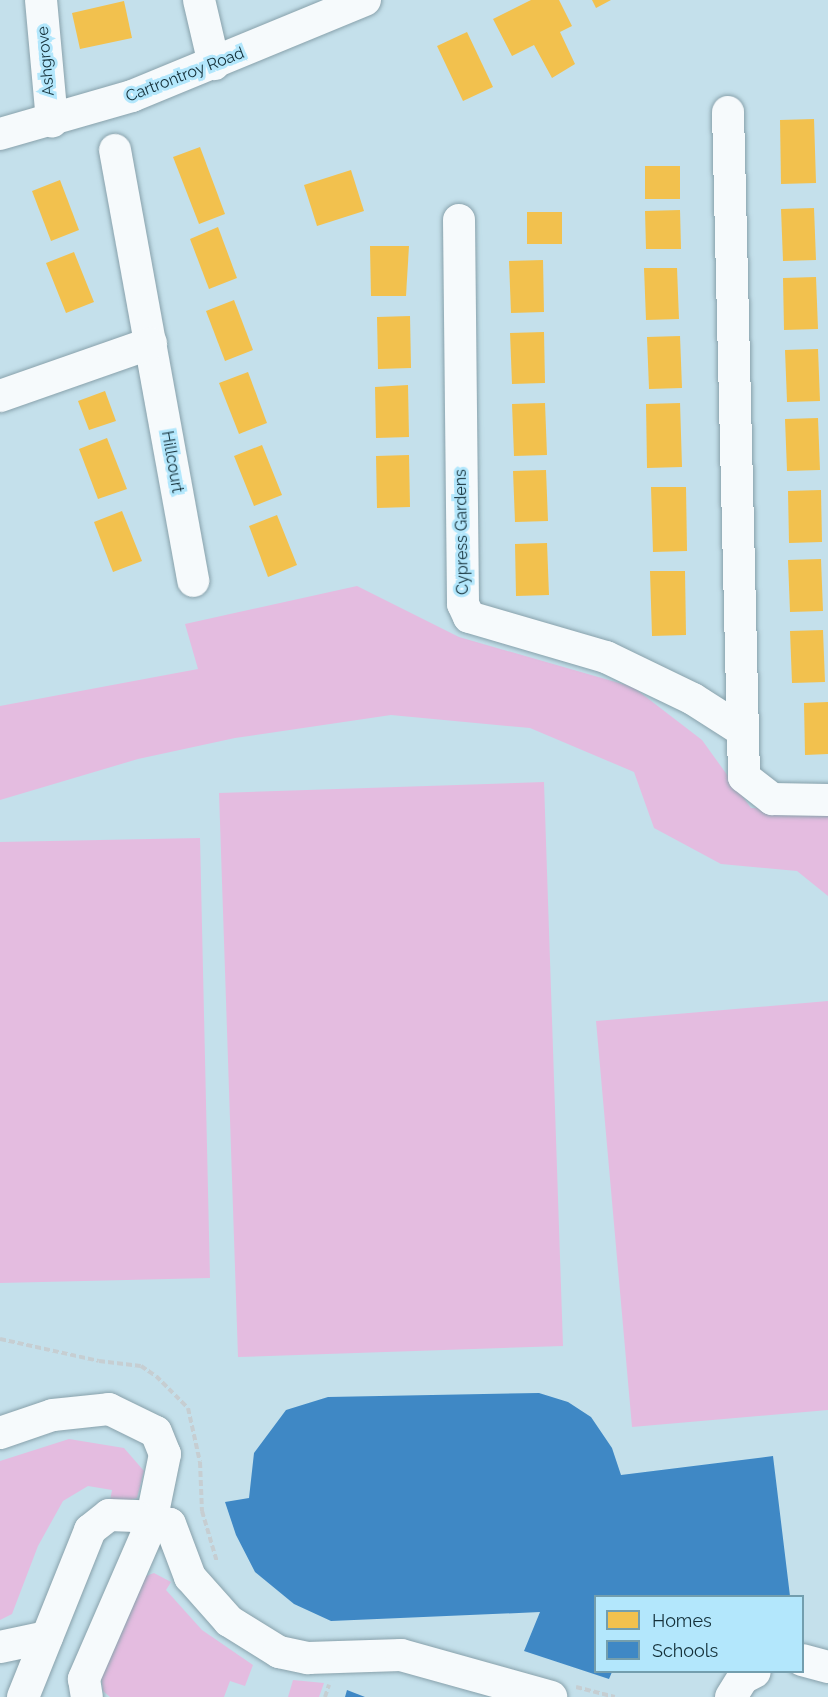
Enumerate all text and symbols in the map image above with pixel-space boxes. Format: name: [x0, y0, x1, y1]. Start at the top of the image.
street label: Ashgrove: [33, 25, 59, 97]
street label: Cartrontroy Road: [123, 43, 247, 107]
street label: Hillcourt: [157, 429, 187, 495]
street label: Cypress Gardens: [451, 469, 473, 595]
legend: [594, 1595, 804, 1673]
text: Homes: [652, 1610, 712, 1631]
text: Schools: [652, 1640, 718, 1661]

